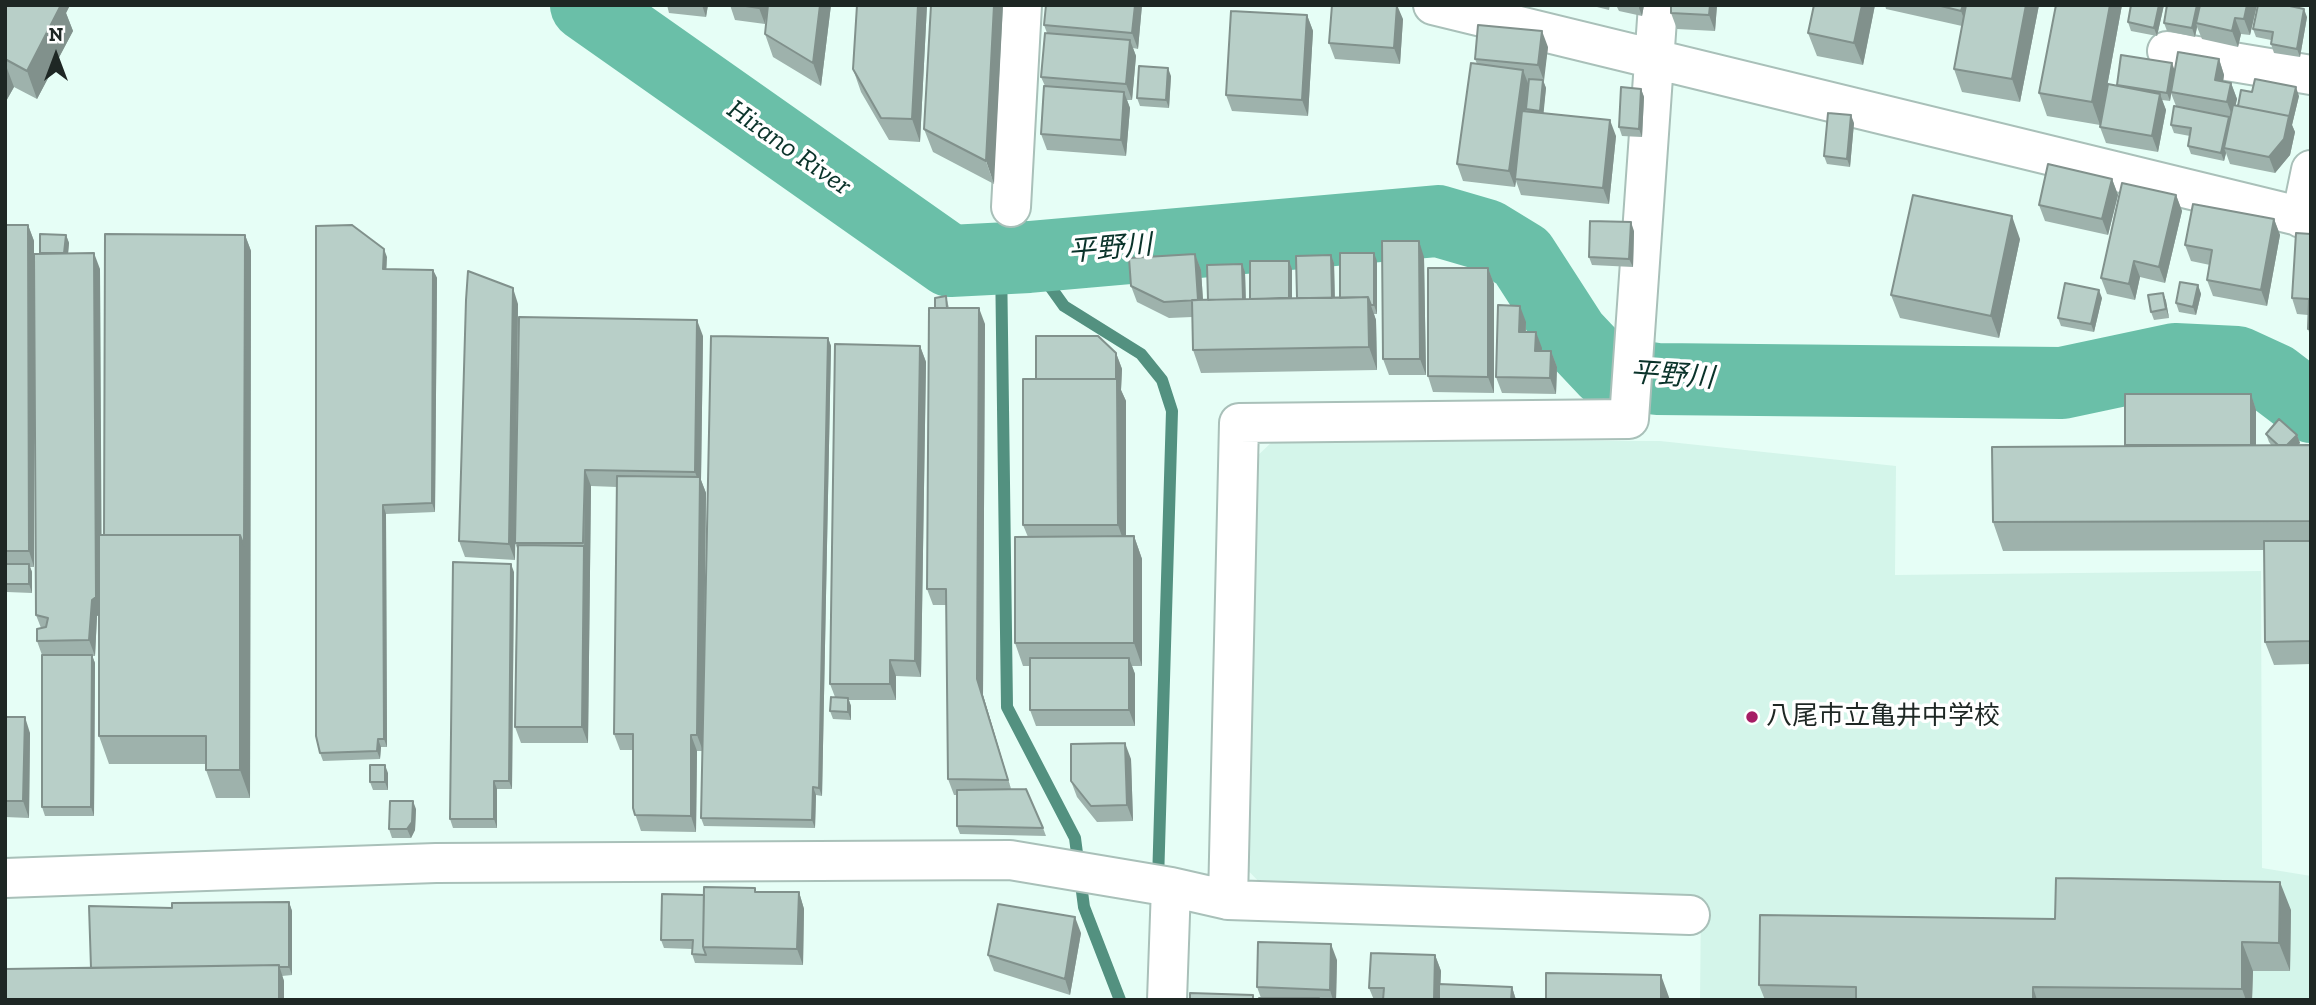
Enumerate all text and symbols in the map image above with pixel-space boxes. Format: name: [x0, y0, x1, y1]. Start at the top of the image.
north arrow: [21, 21, 91, 91]
text: N: [49, 23, 63, 46]
water label: Hirano River: [720, 93, 858, 203]
water label: 平野川: [1067, 229, 1153, 269]
water label: 平野川: [1629, 356, 1715, 396]
place label: 八尾市立亀井中学校: [1766, 701, 2000, 733]
marker: 八尾市立亀井中学校: [1744, 709, 1760, 725]

